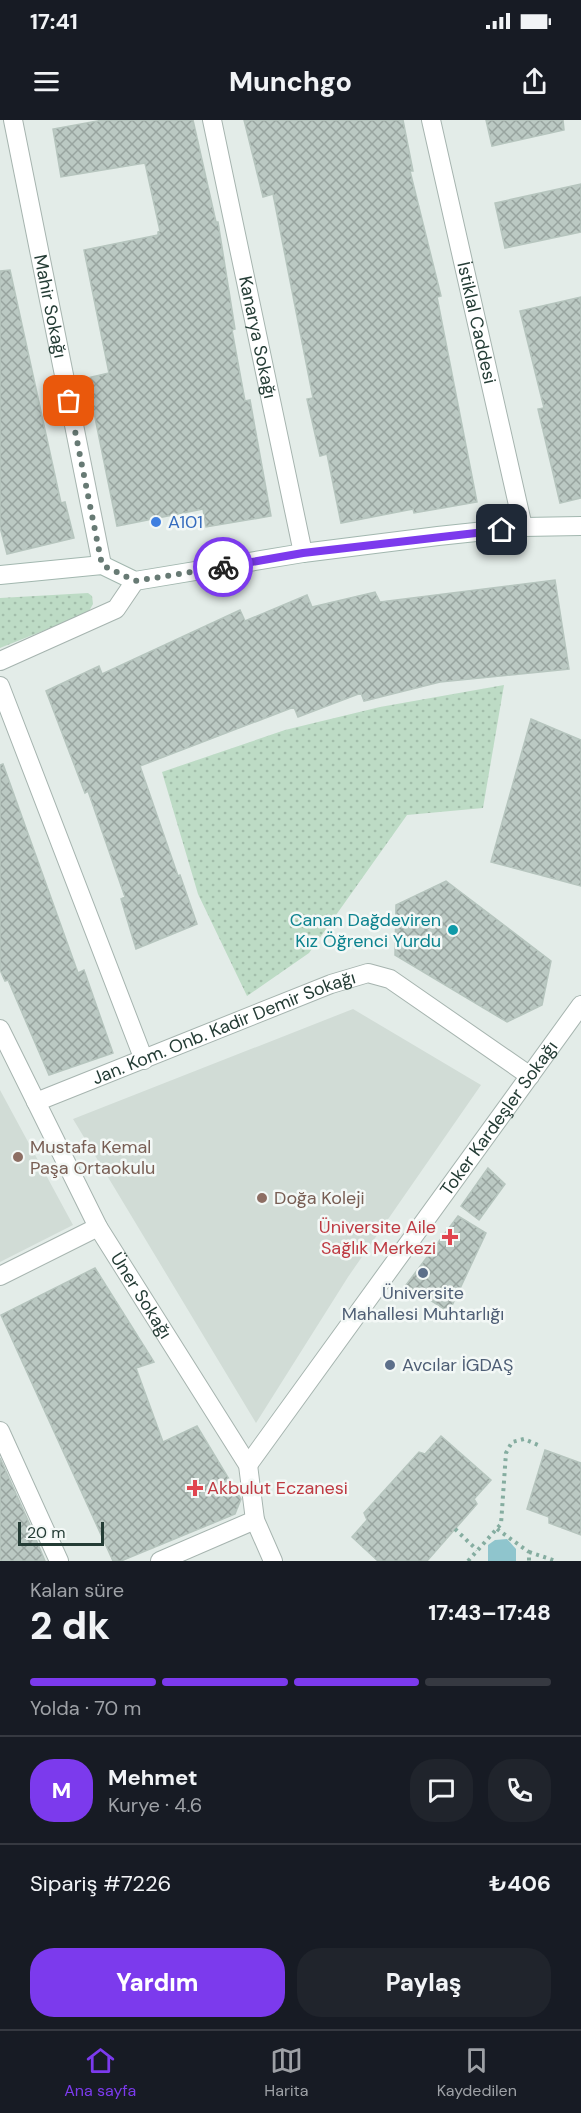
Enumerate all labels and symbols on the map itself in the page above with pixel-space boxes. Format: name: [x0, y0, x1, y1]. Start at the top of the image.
street label: Mahir Sokağı: [28, 253, 72, 360]
street label: İstiklal Caddesi: [451, 260, 502, 386]
street label: Kanarya Sokağı: [233, 274, 282, 401]
pin: [43, 375, 94, 426]
pin: [476, 504, 527, 555]
place label: A101: [168, 510, 203, 534]
marker: A101: [149, 515, 163, 529]
courier: [193, 537, 253, 597]
place label: Canan Dağdeviren Kız Öğrenci Yurdu: [290, 908, 441, 953]
marker: Canan Dağdeviren Kız Öğrenci Yurdu: [446, 923, 460, 937]
street label: Jan. Kom. Onb. Kadir Demir Sokağı: [88, 965, 358, 1090]
street label: Toker Kardeşler Sokağı: [435, 1036, 563, 1201]
place label: Mustafa Kemal Paşa Ortaokulu: [30, 1135, 155, 1180]
marker: Mustafa Kemal Paşa Ortaokulu: [11, 1150, 25, 1164]
place label: Doğa Koleji: [274, 1186, 365, 1210]
marker: Doğa Koleji: [255, 1191, 269, 1205]
place label: Üniversite Aile Sağlık Merkezi: [319, 1215, 436, 1260]
marker: Üniversite Aile Sağlık Merkezi: [441, 1228, 459, 1246]
street label: Üner Sokağı: [105, 1248, 177, 1343]
marker: Üniversite Mahallesi Muhtarlığı: [416, 1266, 430, 1280]
place label: Üniversite Mahallesi Muhtarlığı: [342, 1281, 504, 1326]
place label: Avcılar İGDAŞ: [402, 1353, 513, 1377]
marker: Avcılar İGDAŞ: [383, 1358, 397, 1372]
place label: Akbulut Eczanesi: [207, 1476, 348, 1500]
marker: Akbulut Eczanesi: [188, 1481, 202, 1495]
scale bar: [18, 1519, 104, 1546]

